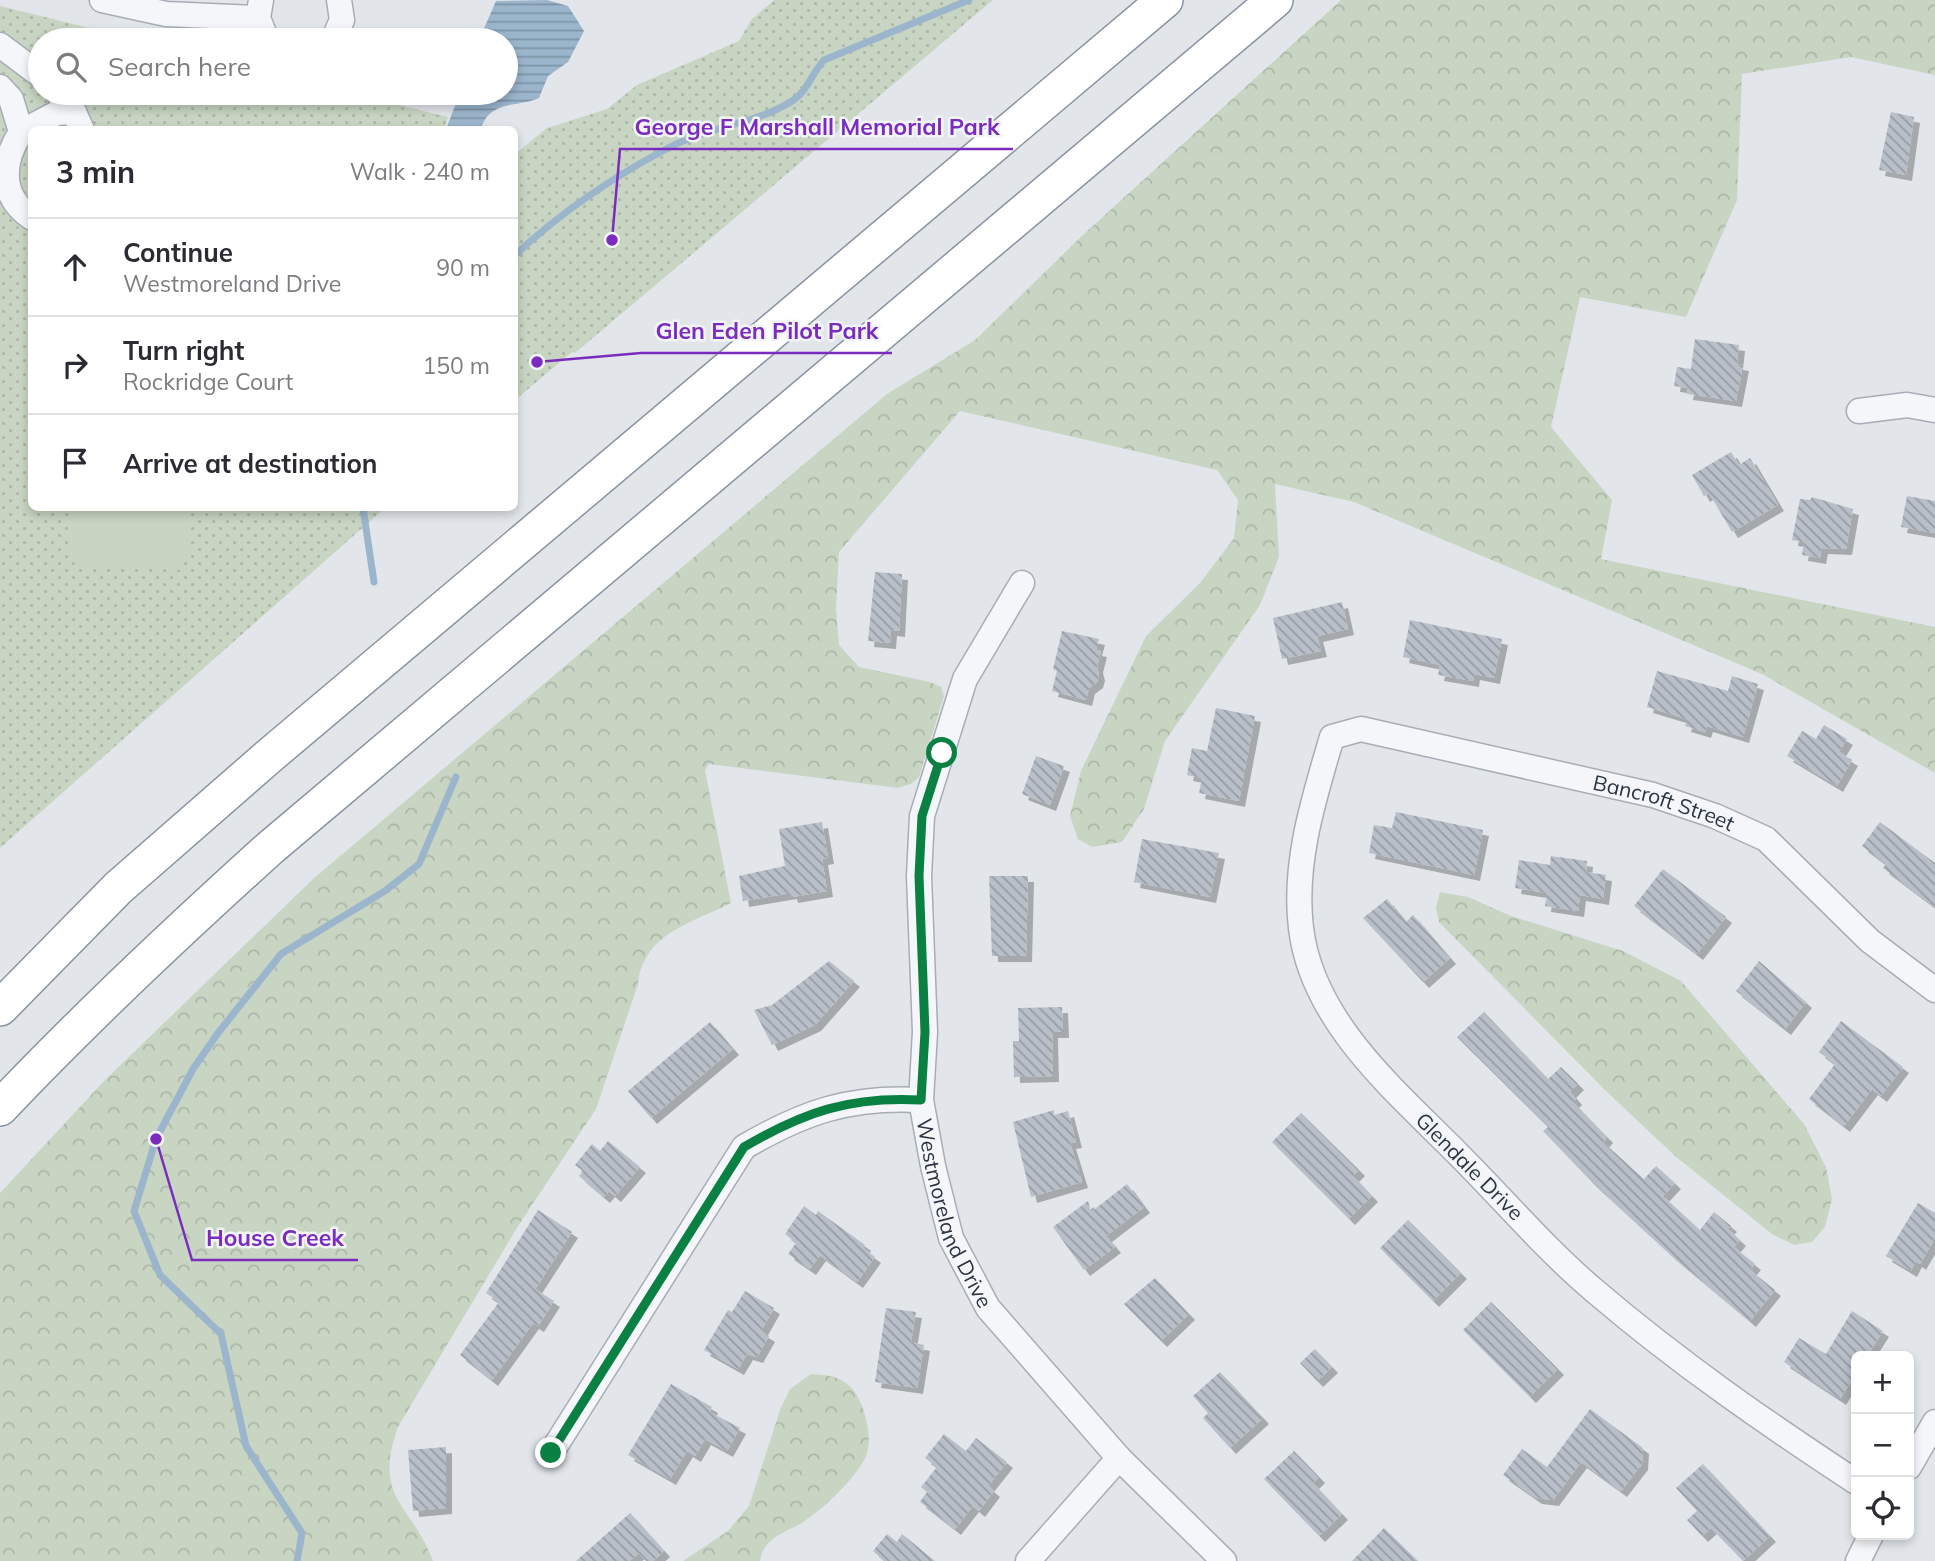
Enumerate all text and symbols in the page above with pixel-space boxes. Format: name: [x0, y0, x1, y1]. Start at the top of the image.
search box: [28, 28, 518, 105]
icon: search: [52, 48, 90, 86]
text: Search here: [108, 50, 251, 83]
callout: George F Marshall Memorial Park: [620, 105, 1013, 149]
text: George F Marshall Memorial Park: [634, 112, 1001, 141]
text: 3 min: [56, 153, 135, 191]
text: Walk · 240 m: [350, 157, 490, 186]
text: Continue: [123, 236, 233, 269]
icon: ahead: [56, 248, 94, 286]
text: 90 m: [436, 253, 490, 282]
text: Westmoreland Drive: [123, 269, 341, 298]
callout: Glen Eden Pilot Park: [641, 309, 892, 353]
text: Glen Eden Pilot Park: [655, 316, 880, 345]
text: Turn right: [123, 334, 244, 367]
icon: right: [56, 346, 94, 384]
text: 150 m: [422, 351, 490, 380]
text: Rockridge Court: [123, 367, 293, 396]
icon: arrive: [56, 444, 94, 482]
text: Arrive at destination: [123, 447, 378, 480]
route start: [926, 737, 957, 768]
street label: Bancroft Street: [1591, 769, 1739, 836]
street label: Glendale Drive: [1411, 1107, 1529, 1225]
street label: Westmoreland Drive: [912, 1116, 998, 1312]
callout: House Creek: [192, 1216, 358, 1260]
text: House Creek: [206, 1223, 345, 1252]
map controls: [1851, 1351, 1914, 1540]
button: +: [1851, 1351, 1914, 1414]
button: −: [1851, 1414, 1914, 1477]
route end: [535, 1437, 566, 1468]
button: locate: [1851, 1477, 1914, 1540]

